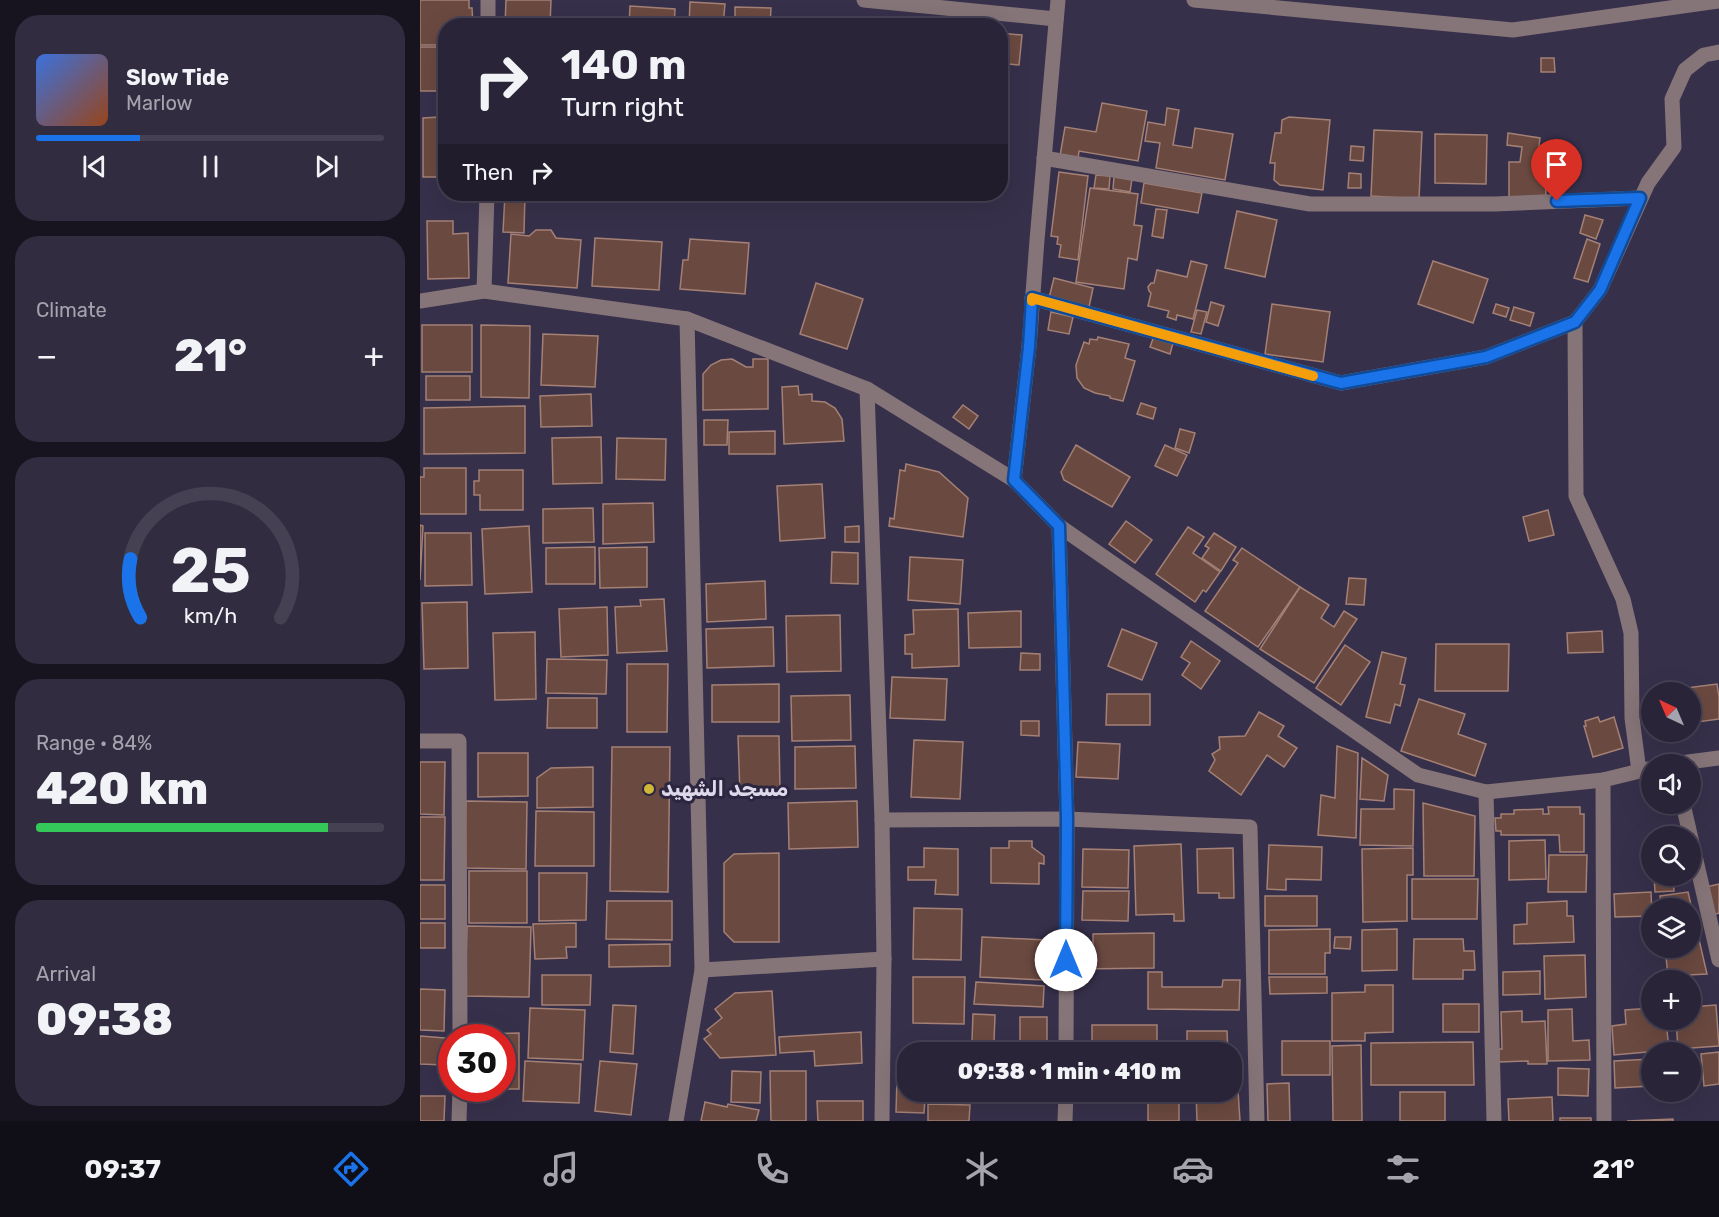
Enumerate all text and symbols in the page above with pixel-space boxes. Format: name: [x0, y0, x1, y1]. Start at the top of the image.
text: 140 m: [561, 40, 687, 90]
icon: right: [462, 42, 540, 120]
text: Slow Tide: [126, 64, 229, 91]
text: Marlow: [126, 91, 193, 115]
text: Turn right: [561, 91, 684, 123]
pin: [1531, 139, 1582, 201]
icon: arrive: [1540, 148, 1573, 181]
icon: previous: [78, 150, 111, 183]
icon: pause: [194, 150, 227, 183]
icon: next: [310, 150, 343, 183]
icon: right: [525, 156, 558, 189]
text: Then: [462, 159, 513, 186]
text: Climate: [36, 298, 107, 322]
text: 21°: [174, 329, 247, 382]
text: −: [36, 336, 57, 375]
text: +: [363, 336, 384, 375]
text: 25: [170, 534, 250, 608]
text: km/h: [183, 603, 237, 628]
north arrow: [1641, 682, 1701, 742]
map controls: [1641, 682, 1701, 1102]
text: Range · 84%: [36, 731, 152, 755]
button: sound: [1641, 754, 1701, 814]
text: 420 km: [36, 762, 208, 815]
place label: مسجد الشهيد: [661, 776, 788, 801]
marker: مسجد الشهيد: [642, 782, 656, 796]
button: search: [1641, 826, 1701, 886]
button: layers: [1641, 898, 1701, 958]
position arrow: [1034, 928, 1098, 992]
text: Arrival: [36, 962, 96, 986]
button: +: [1641, 970, 1701, 1030]
text: 09:38: [36, 993, 173, 1046]
speed limit sign: 30: [438, 1024, 516, 1102]
button: −: [1641, 1042, 1701, 1102]
text: 09:38 · 1 min · 410 m: [958, 1058, 1181, 1085]
icon: directions: [330, 1148, 372, 1190]
icon: music: [540, 1148, 582, 1190]
icon: phone: [751, 1148, 793, 1190]
icon: climate: [961, 1148, 1003, 1190]
icon: car: [1172, 1148, 1214, 1190]
icon: filters: [1382, 1148, 1424, 1190]
text: 09:37: [84, 1153, 161, 1185]
text: 21°: [1593, 1153, 1635, 1185]

